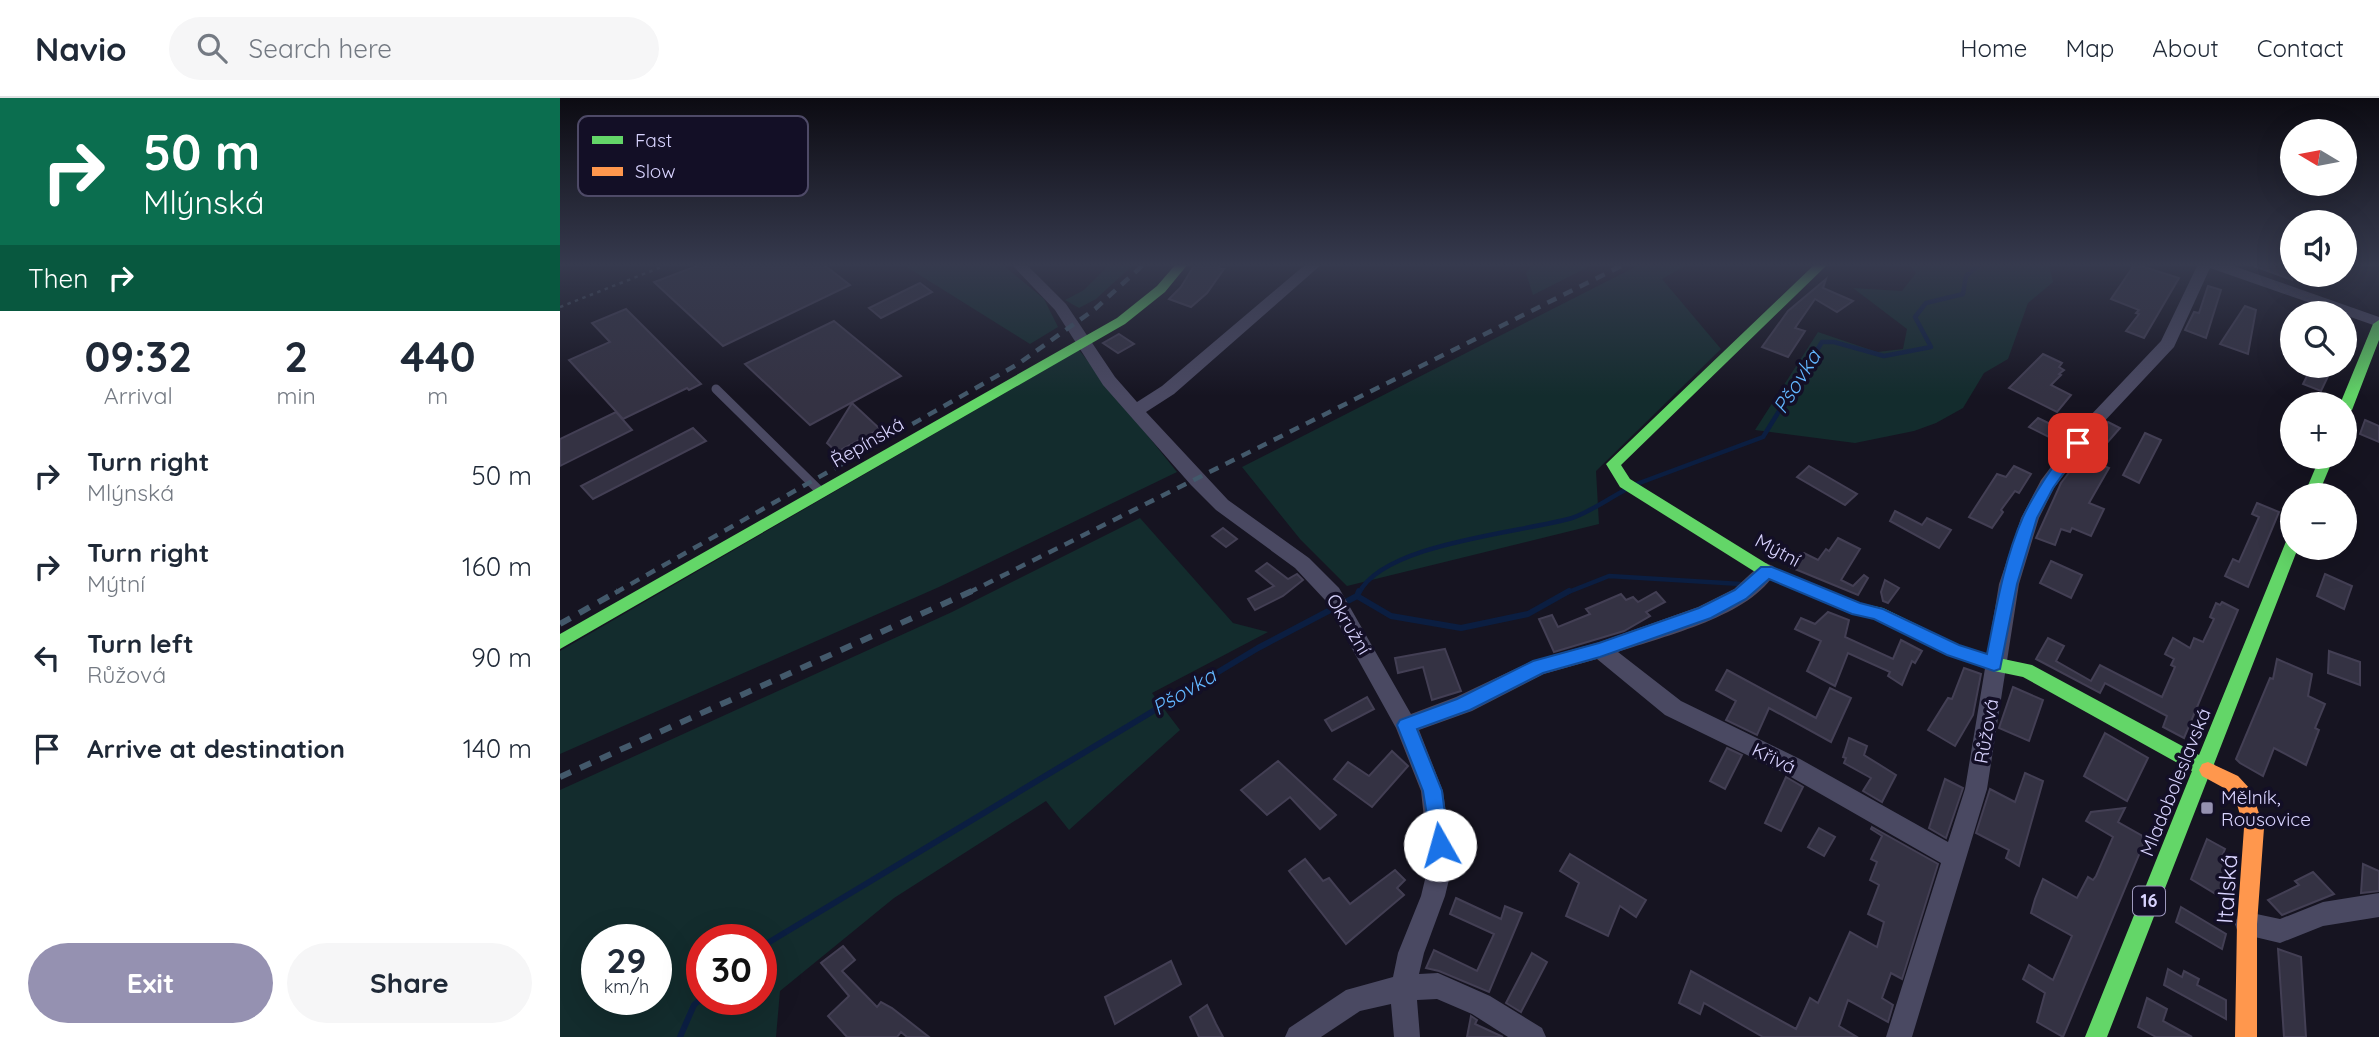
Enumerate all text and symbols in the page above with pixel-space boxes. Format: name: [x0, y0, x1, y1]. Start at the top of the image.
search box: [169, 17, 659, 80]
text: Navio: [35, 28, 127, 69]
icon: search: [193, 29, 231, 67]
text: Search here: [249, 32, 392, 65]
text: Home: [1960, 33, 2027, 63]
text: Map: [2065, 33, 2114, 63]
text: About: [2152, 33, 2219, 63]
text: Contact: [2257, 33, 2344, 63]
legend: [578, 116, 808, 196]
north arrow: [2280, 119, 2357, 196]
map controls: [2280, 119, 2357, 560]
text: 50 m: [143, 121, 260, 182]
icon: right: [28, 126, 119, 217]
text: Fast: [635, 128, 672, 152]
text: Slow: [635, 159, 676, 183]
text: Mlýnská: [143, 182, 264, 222]
button: sound: [2280, 210, 2357, 287]
icon: right: [102, 259, 140, 297]
text: Then: [28, 262, 88, 295]
button: search: [2280, 301, 2357, 378]
text: 09:32: [85, 330, 192, 383]
text: 2: [284, 330, 308, 383]
text: 440: [400, 330, 475, 383]
water label: Pšovka: [1767, 344, 1826, 418]
text: Arrival: [104, 381, 173, 410]
text: min: [277, 381, 316, 410]
text: m: [427, 381, 448, 410]
button: +: [2280, 392, 2357, 469]
street label: Řepínská: [826, 411, 908, 473]
pin: [2048, 413, 2108, 473]
icon: arrive: [2059, 424, 2097, 462]
text: Turn right: [87, 445, 209, 478]
icon: right: [28, 457, 66, 495]
text: 50 m: [472, 459, 532, 492]
text: Mlýnská: [87, 478, 174, 507]
button: −: [2280, 483, 2357, 560]
street label: Mýtní: [1751, 528, 1806, 572]
text: Turn right: [87, 536, 209, 569]
icon: right: [28, 548, 66, 586]
text: 160 m: [462, 550, 532, 583]
text: Mýtní: [87, 569, 145, 598]
street label: Okružní: [1321, 589, 1377, 660]
text: Turn left: [87, 627, 194, 660]
icon: left: [28, 639, 66, 677]
text: 90 m: [471, 641, 532, 674]
text: Růžová: [87, 660, 166, 689]
water label: Pšovka: [1147, 661, 1221, 720]
street label: Růžová: [1969, 697, 2003, 765]
street label: Mladoboleslavská: [2134, 704, 2216, 860]
icon: arrive: [28, 730, 66, 768]
text: Arrive at destination: [87, 732, 345, 765]
text: 140 m: [463, 732, 532, 765]
street label: Křivá: [1748, 737, 1800, 779]
place label: Mělník, Rousovice: [2221, 785, 2311, 831]
marker: Mělník, Rousovice: [2199, 800, 2215, 816]
position arrow: [1403, 808, 1477, 882]
street label: Italská: [2210, 853, 2243, 925]
road number: 16: [2133, 886, 2165, 916]
speed limit sign: 30: [686, 924, 777, 1015]
text: 29: [607, 938, 646, 982]
button: Exit: [28, 943, 273, 1023]
button: Share: [287, 943, 532, 1023]
text: km/h: [604, 975, 649, 998]

